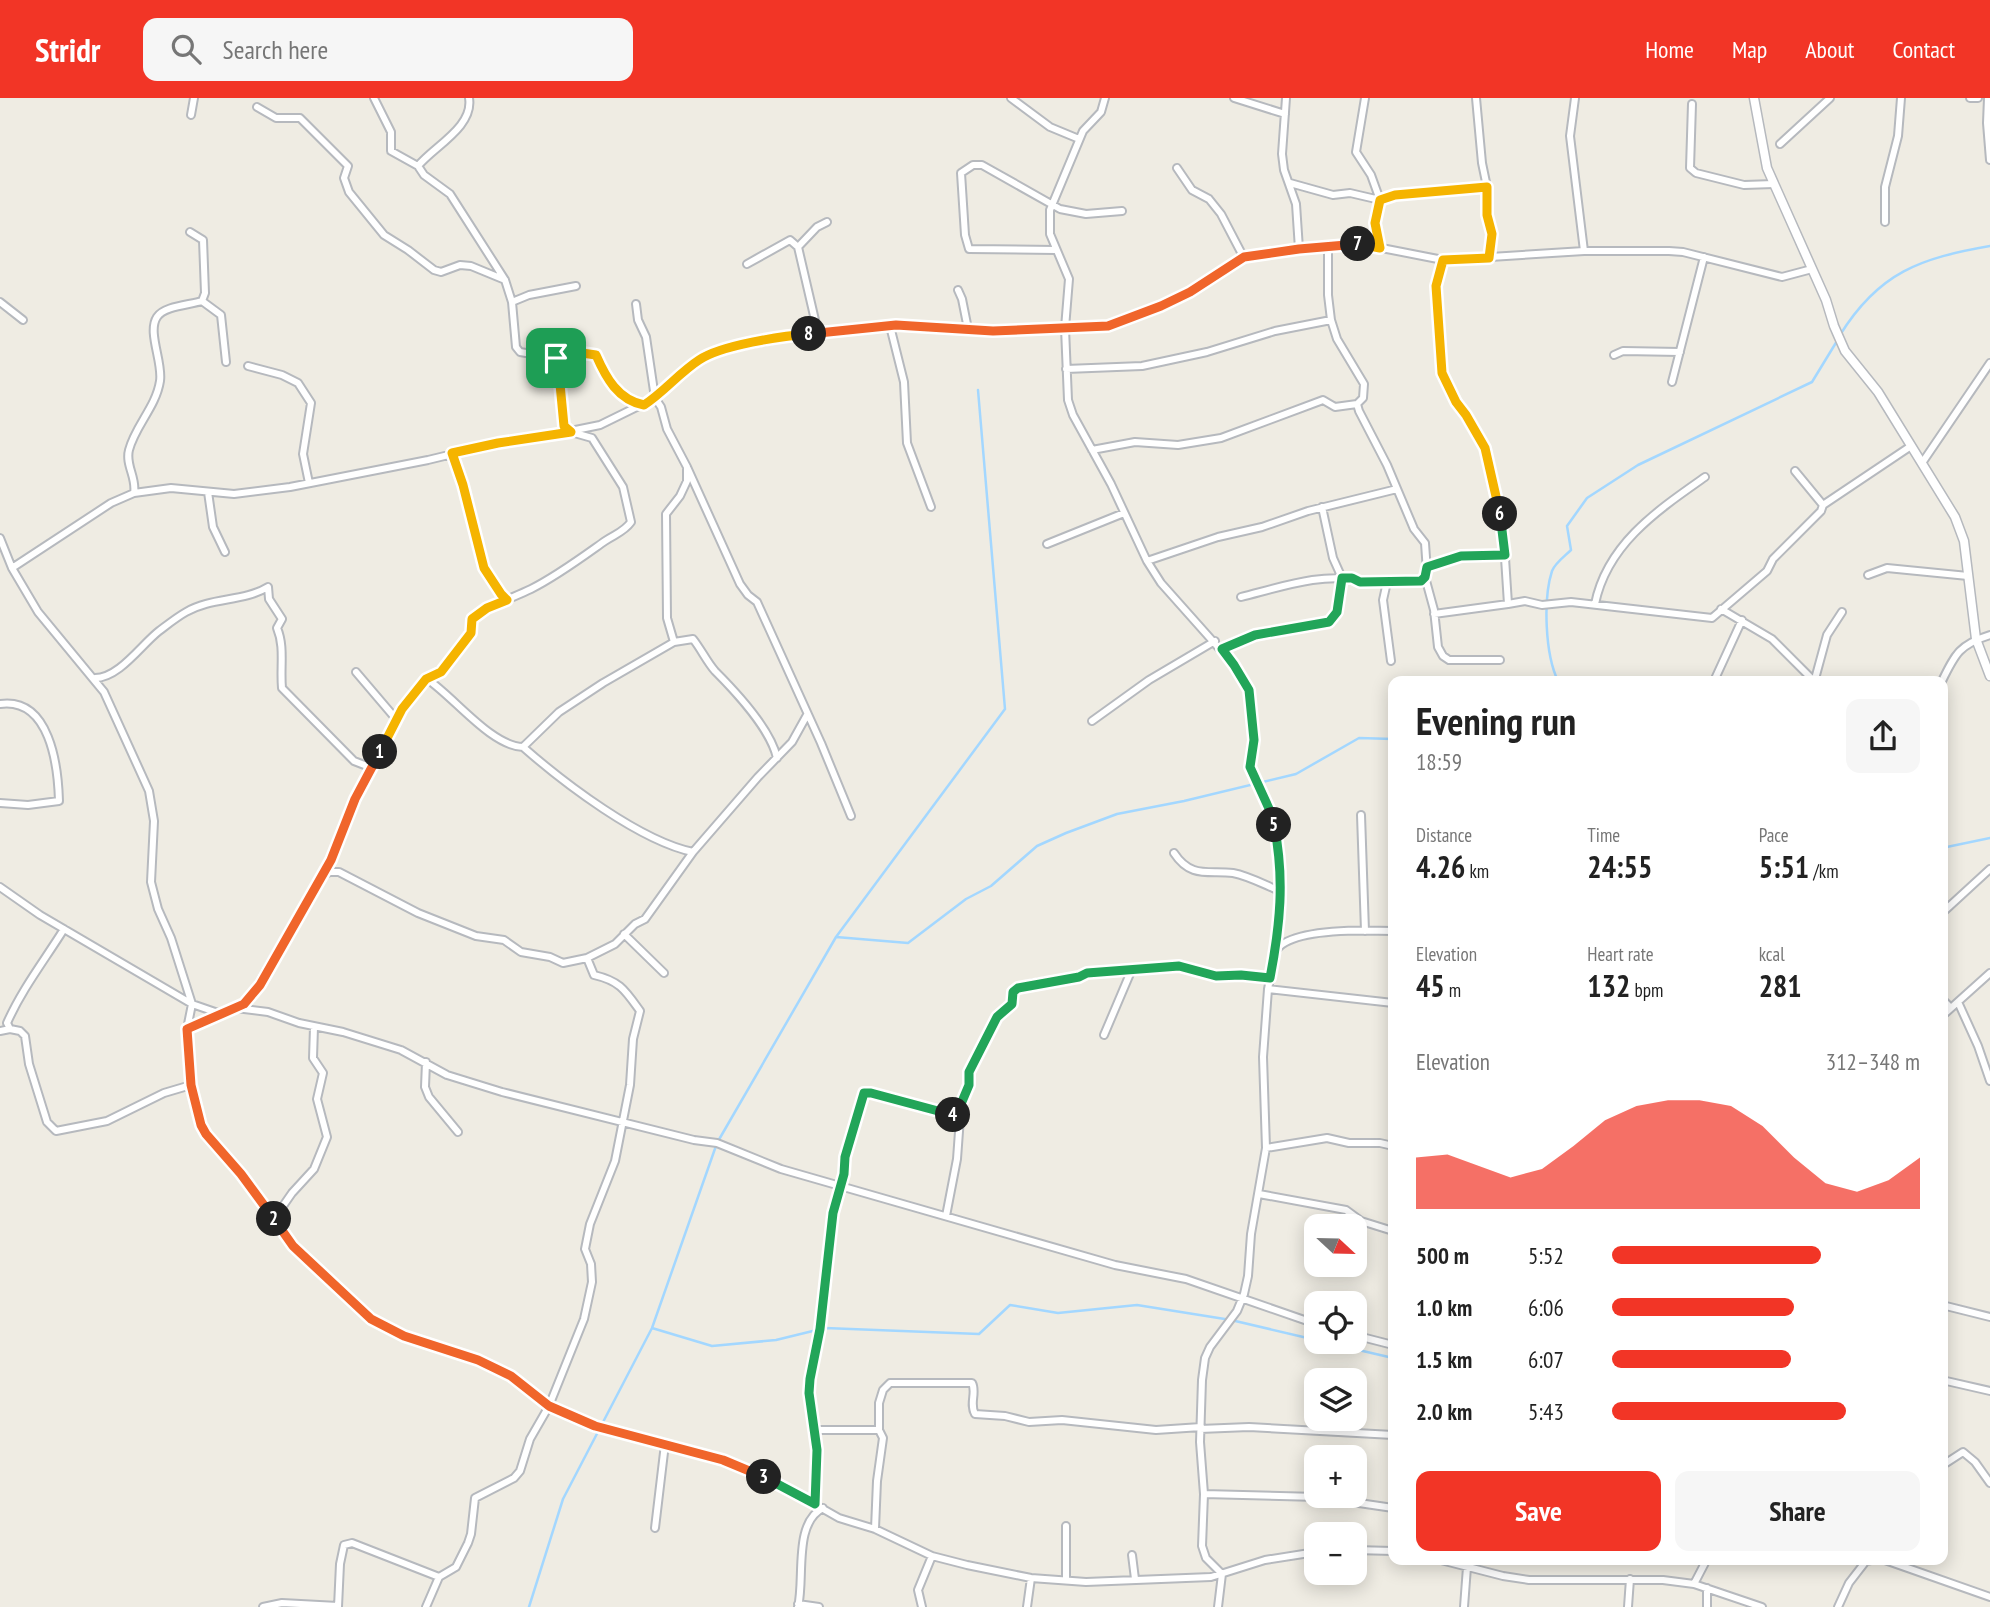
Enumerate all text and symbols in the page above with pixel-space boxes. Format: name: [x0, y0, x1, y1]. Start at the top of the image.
search box: [143, 18, 633, 81]
text: Stridr: [35, 28, 101, 71]
icon: search: [167, 30, 205, 68]
text: Search here: [223, 33, 328, 66]
text: Home: [1645, 34, 1694, 65]
text: Map: [1732, 34, 1767, 65]
text: About: [1805, 34, 1854, 65]
text: Contact: [1892, 34, 1955, 65]
pin: 7: [1340, 226, 1376, 262]
text: 7: [1353, 231, 1362, 255]
pin: 8: [792, 316, 826, 352]
text: 8: [804, 321, 813, 345]
pin: [526, 328, 586, 388]
icon: arrive: [537, 339, 575, 377]
pin: 6: [1482, 496, 1518, 532]
text: 6: [1495, 501, 1504, 525]
text: Evening run: [1416, 696, 1576, 745]
button: share: [1846, 699, 1920, 773]
pin: 1: [362, 734, 398, 770]
text: 1: [375, 739, 384, 763]
text: 18:59: [1416, 747, 1462, 776]
pin: 5: [1256, 808, 1292, 842]
text: 5: [1269, 812, 1278, 836]
text: Distance: [1416, 823, 1472, 847]
text: Time: [1587, 823, 1620, 847]
text: Pace: [1759, 823, 1789, 847]
text: 4.26: [1416, 847, 1465, 886]
text: 24:55: [1587, 847, 1652, 886]
text: 5:51: [1759, 847, 1809, 886]
text: km: [1465, 859, 1489, 883]
text: /km: [1809, 859, 1839, 883]
text: Elevation: [1416, 942, 1477, 966]
text: Heart rate: [1587, 942, 1654, 966]
text: kcal: [1759, 942, 1785, 966]
text: 45: [1416, 966, 1445, 1005]
text: 132: [1587, 966, 1630, 1005]
text: 281: [1759, 966, 1802, 1005]
text: m: [1445, 978, 1461, 1002]
text: bpm: [1630, 978, 1663, 1002]
text: Elevation: [1416, 1047, 1490, 1076]
text: 312–348 m: [1826, 1047, 1920, 1076]
pin: 4: [936, 1098, 970, 1132]
text: 4: [948, 1102, 957, 1126]
pin: 2: [256, 1202, 292, 1236]
text: 2: [269, 1206, 278, 1230]
north arrow: [1304, 1214, 1367, 1278]
map controls: [1304, 1214, 1367, 1585]
text: 500 m: [1416, 1241, 1469, 1270]
text: 5:52: [1528, 1241, 1564, 1270]
button: locate: [1304, 1291, 1367, 1354]
text: 1.0 km: [1416, 1293, 1472, 1322]
text: 6:06: [1528, 1293, 1564, 1322]
text: 1.5 km: [1416, 1345, 1472, 1374]
text: 6:07: [1528, 1345, 1564, 1374]
button: layers: [1304, 1368, 1367, 1431]
text: 2.0 km: [1416, 1397, 1472, 1426]
text: 5:43: [1528, 1397, 1564, 1426]
button: +: [1304, 1445, 1367, 1508]
pin: 3: [746, 1460, 782, 1494]
text: 3: [759, 1464, 768, 1488]
button: Save: [1416, 1471, 1661, 1551]
button: Share: [1675, 1471, 1920, 1551]
button: −: [1304, 1522, 1367, 1585]

